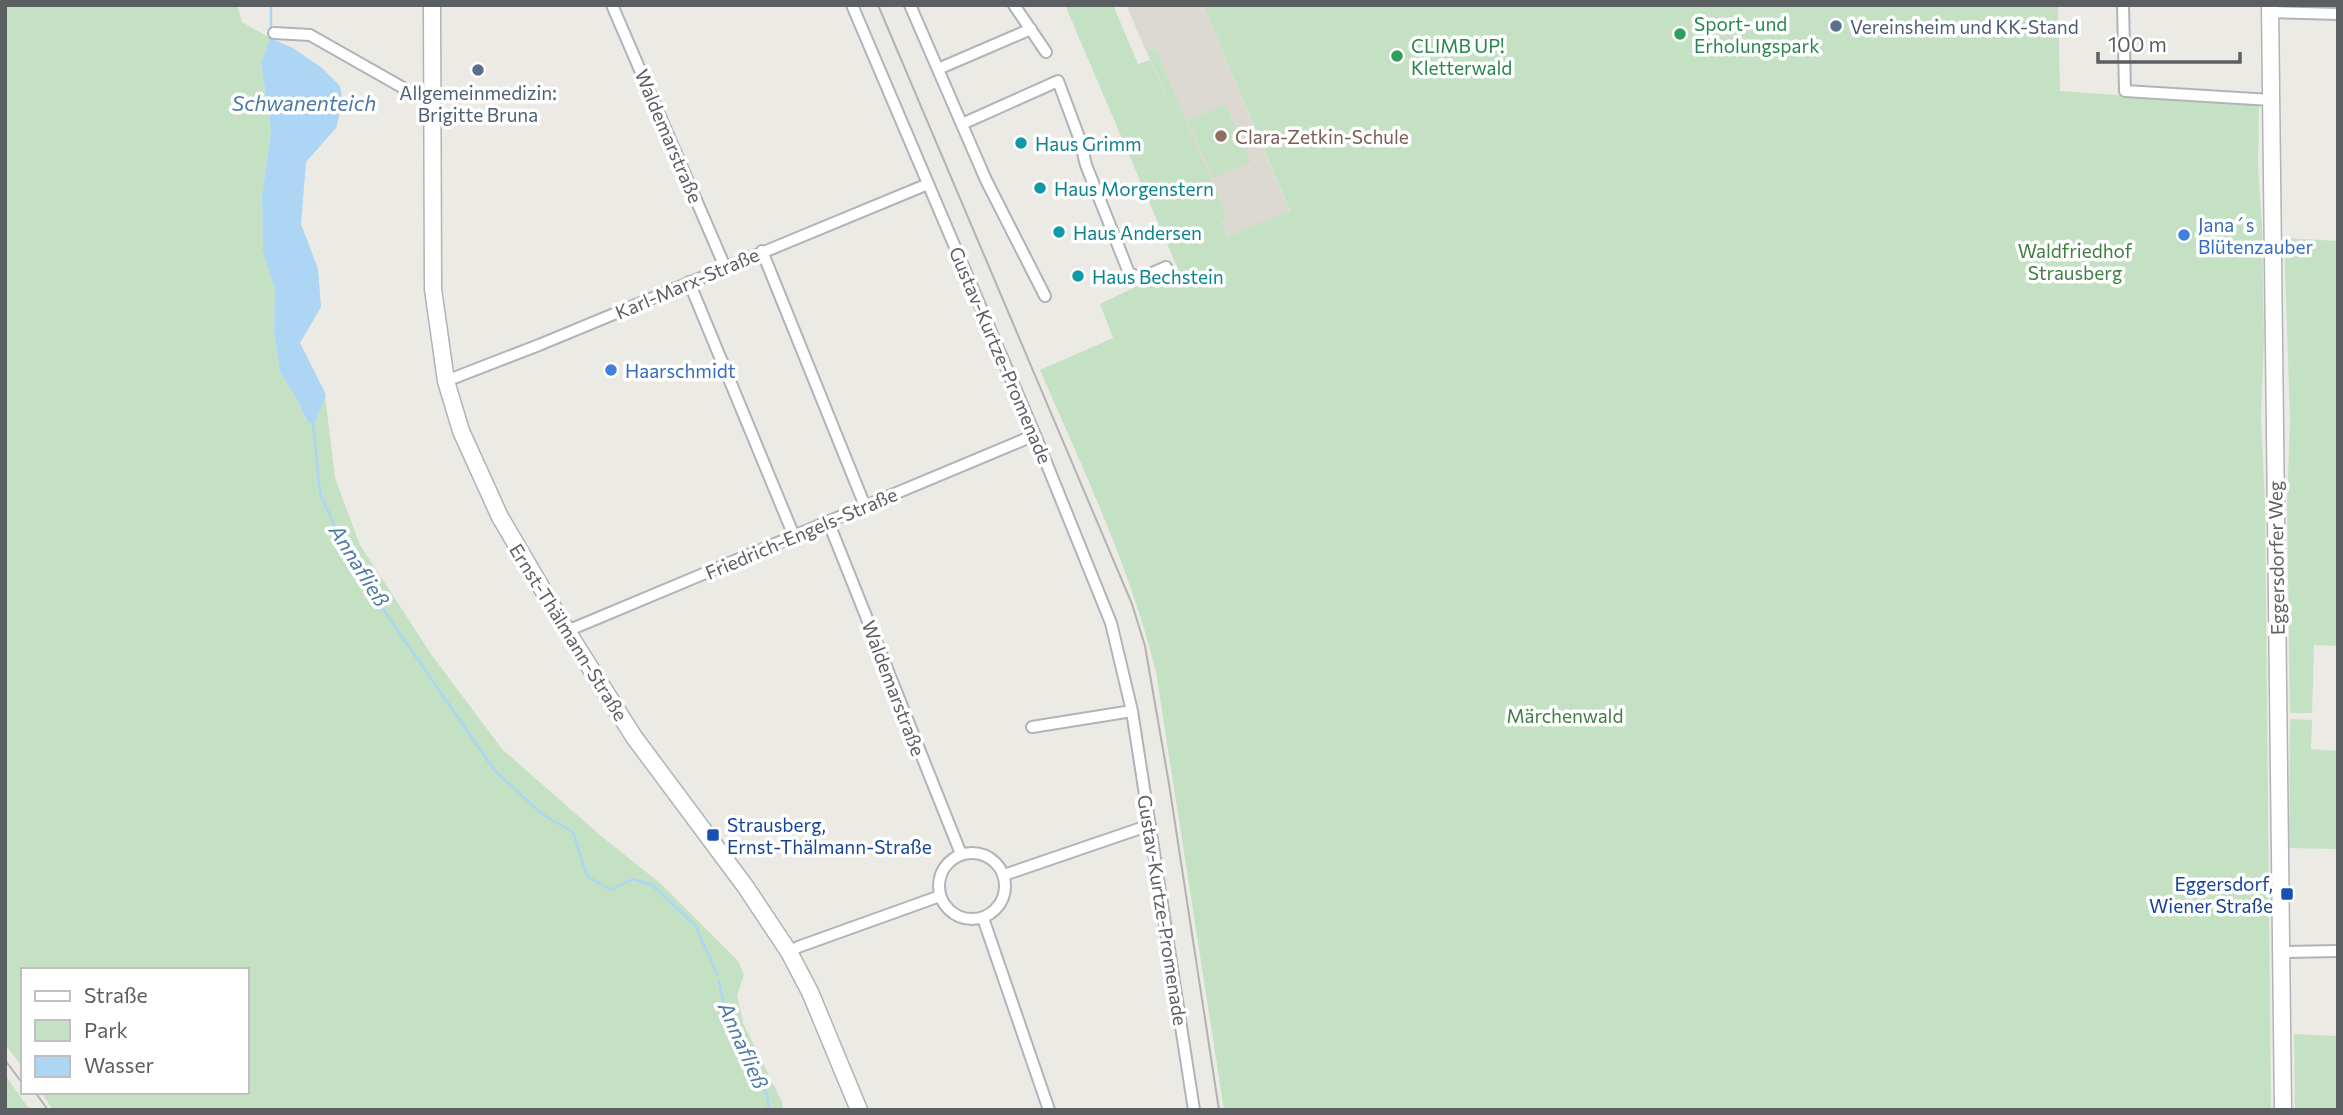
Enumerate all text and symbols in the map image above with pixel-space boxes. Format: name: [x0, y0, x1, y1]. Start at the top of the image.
place label: Sport- und Erholungspark: [1694, 12, 1819, 57]
place label: Vereinsheim und KK-Stand: [1850, 15, 2079, 38]
marker: Vereinsheim und KK-Stand: [1828, 18, 1844, 34]
scale bar: [2098, 21, 2240, 65]
marker: Sport- und Erholungspark: [1672, 26, 1688, 42]
text: 100 m: [2108, 31, 2167, 56]
place label: CLIMB UP! Kletterwald: [1411, 34, 1512, 79]
marker: CLIMB UP! Kletterwald: [1389, 48, 1405, 64]
marker: Allgemeinmedizin: Brigitte Bruna: [470, 62, 486, 78]
street label: Waldemarstraße: [630, 66, 708, 206]
place label: Allgemeinmedizin: Brigitte Bruna: [399, 81, 557, 126]
water label: Schwanenteich: [232, 90, 376, 115]
place label: Clara-Zetkin-Schule: [1235, 125, 1409, 148]
marker: Clara-Zetkin-Schule: [1213, 128, 1229, 144]
place label: Haus Grimm: [1035, 132, 1142, 155]
marker: Haus Grimm: [1013, 135, 1029, 151]
place label: Haus Morgenstern: [1054, 177, 1214, 200]
marker: Haus Morgenstern: [1032, 180, 1048, 196]
place label: Jana´s Blütenzauber: [2198, 213, 2314, 258]
place label: Haus Andersen: [1073, 221, 1202, 244]
marker: Haus Andersen: [1051, 224, 1067, 240]
marker: Jana´s Blütenzauber: [2176, 227, 2192, 243]
park label: Waldfriedhof Strausberg: [2018, 239, 2133, 284]
street label: Karl-Marx-Straße: [612, 242, 762, 324]
street label: Gustav-Kurtze-Promenade: [945, 243, 1057, 467]
place label: Haus Bechstein: [1092, 265, 1224, 288]
marker: Haus Bechstein: [1070, 268, 1086, 284]
place label: Haarschmidt: [625, 359, 736, 382]
marker: Haarschmidt: [603, 362, 619, 378]
street label: Eggersdorfer Weg: [2263, 481, 2289, 635]
street label: Friedrich-Engels-Straße: [702, 482, 900, 584]
water label: Annafließ: [324, 518, 395, 611]
street label: Ernst-Thälmann-Straße: [505, 539, 633, 725]
street label: Waldemarstraße: [858, 617, 930, 759]
park label: Märchenwald: [1507, 704, 1623, 727]
street label: Gustav-Kurtze-Promenade: [1133, 793, 1193, 1027]
place label: Strausberg, Ernst-Thälmann-Straße: [727, 813, 932, 858]
marker: Strausberg, Ernst-Thälmann-Straße: [705, 827, 721, 843]
place label: Eggersdorf, Wiener Straße: [2149, 872, 2273, 917]
marker: Eggersdorf, Wiener Straße: [2279, 886, 2295, 902]
legend: [21, 968, 248, 1094]
text: Straße: [84, 982, 148, 1007]
water label: Annafließ: [713, 997, 774, 1092]
text: Park: [84, 1017, 128, 1042]
text: Wasser: [84, 1052, 154, 1077]

